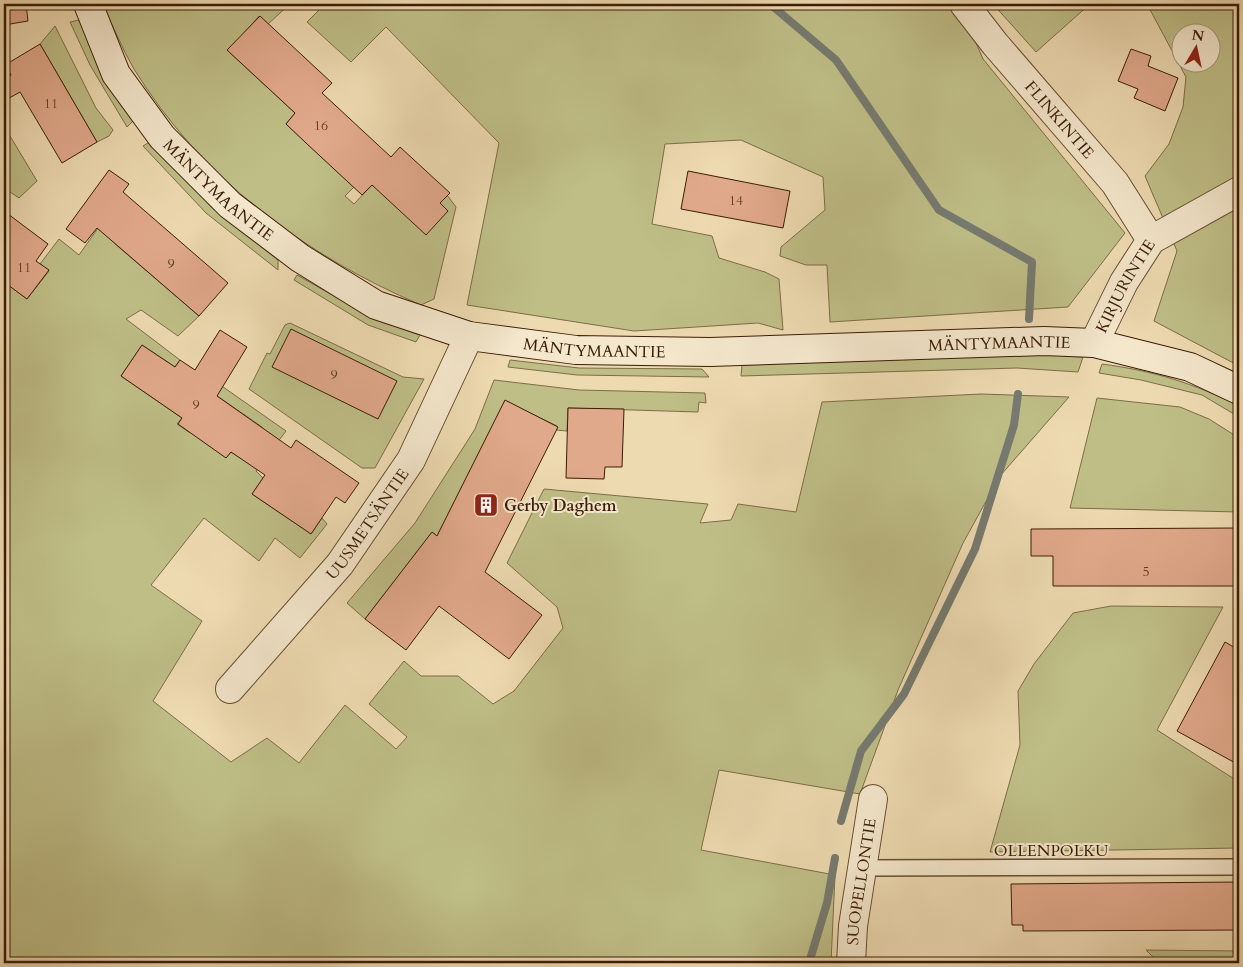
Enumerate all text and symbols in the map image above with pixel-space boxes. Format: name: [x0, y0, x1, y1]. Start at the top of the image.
north arrow: [1170, 22, 1220, 72]
text: N: [1190, 25, 1205, 46]
street label: FLINKINTIE: [1019, 76, 1099, 164]
house number: 11: [44, 94, 58, 113]
house number: 16: [314, 116, 328, 135]
street label: MÄNTYMAANTIE: [158, 134, 278, 246]
house number: 14: [729, 191, 743, 210]
street label: KIRJURINTIE: [1091, 235, 1161, 337]
house number: 9: [167, 254, 175, 273]
house number: 11: [17, 258, 31, 277]
street label: MÄNTYMAANTIE: [928, 331, 1071, 357]
street label: MÄNTYMAANTIE: [522, 333, 666, 363]
house number: 9: [330, 365, 338, 384]
house number: 9: [192, 395, 200, 414]
street label: UUSMETSÄNTIE: [321, 464, 414, 585]
building icon: Gerby Daghem: [473, 492, 499, 518]
place label: Gerby Daghem: [504, 495, 617, 517]
house number: 5: [1142, 562, 1150, 581]
street label: SUOPELLONTIE: [842, 817, 882, 946]
street label: OLLENPOLKU: [994, 840, 1108, 862]

